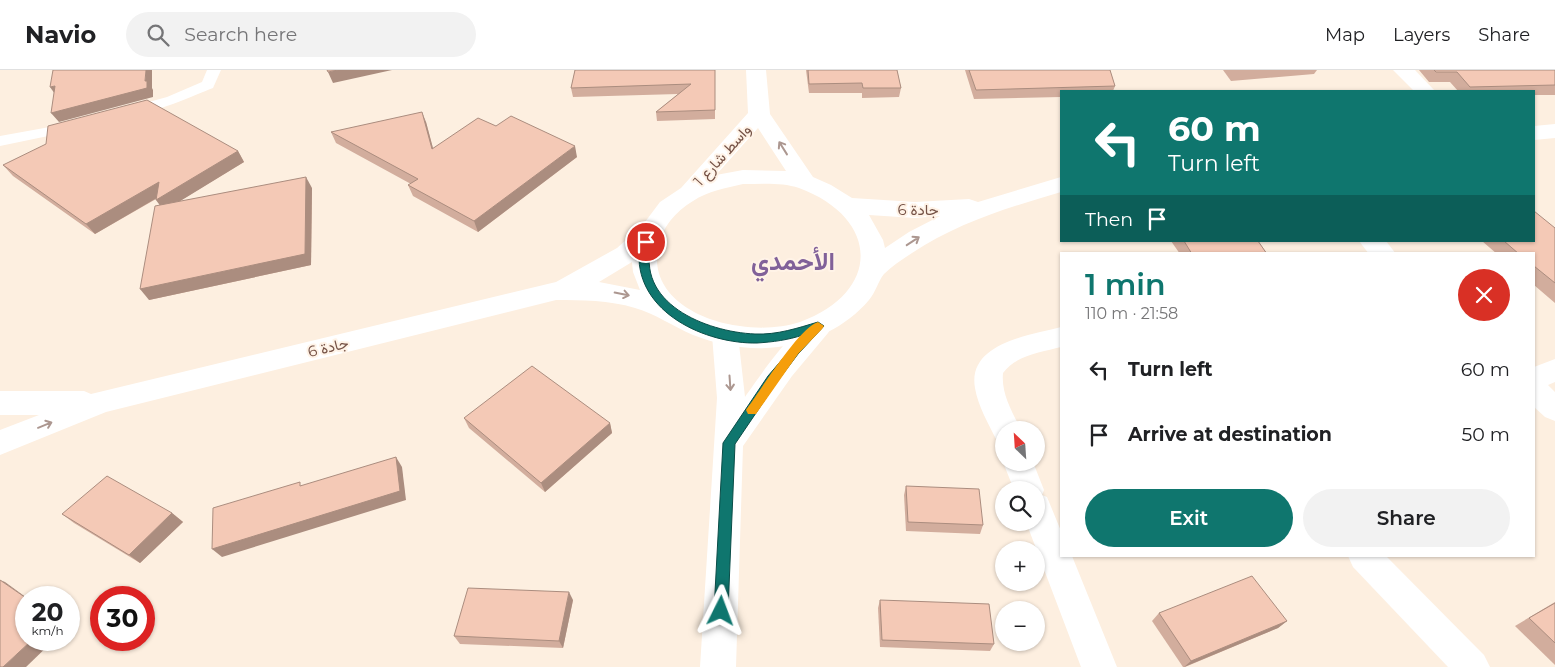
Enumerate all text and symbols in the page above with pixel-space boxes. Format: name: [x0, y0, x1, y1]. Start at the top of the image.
search box: [126, 12, 476, 57]
text: Navio: [25, 20, 96, 49]
icon: search: [144, 21, 172, 49]
text: Search here: [184, 23, 297, 46]
text: Map: [1325, 24, 1365, 46]
text: Layers: [1393, 24, 1450, 46]
text: Share: [1478, 24, 1530, 46]
text: 60 m: [1168, 107, 1261, 150]
icon: left: [1085, 110, 1150, 175]
street label: واسط شارع 1: [689, 120, 756, 191]
one-way arrow: [777, 141, 787, 155]
text: Turn left: [1168, 150, 1260, 177]
street label: جادة 6: [897, 200, 939, 219]
icon: arrive: [1143, 205, 1171, 233]
text: Then: [1085, 208, 1133, 231]
pin: [625, 221, 667, 263]
icon: arrive: [632, 228, 660, 256]
one-way arrow: [906, 236, 920, 246]
district label: الأحمدي: [751, 246, 835, 282]
text: 1 min: [1085, 266, 1166, 303]
button: close: [1458, 269, 1510, 321]
one-way arrow: [614, 290, 630, 300]
text: 110 m · 21:58: [1085, 304, 1178, 323]
street label: جادة 6: [306, 333, 350, 361]
icon: left: [1085, 356, 1113, 384]
text: Turn left: [1128, 358, 1213, 381]
text: 60 m: [1461, 358, 1510, 381]
one-way arrow: [726, 375, 735, 391]
one-way arrow: [37, 419, 52, 429]
north arrow: [995, 421, 1045, 471]
map controls: [995, 421, 1045, 651]
icon: arrive: [1085, 421, 1113, 449]
text: Arrive at destination: [1128, 423, 1332, 446]
text: 50 m: [1462, 423, 1510, 446]
button: search: [995, 481, 1045, 531]
button: Exit: [1085, 489, 1293, 547]
button: Share: [1303, 489, 1510, 547]
button: +: [995, 541, 1045, 591]
position arrow: [694, 584, 746, 636]
speed limit sign: 30: [90, 586, 155, 651]
text: 20: [32, 597, 63, 627]
button: −: [995, 601, 1045, 651]
text: km/h: [31, 623, 64, 638]

